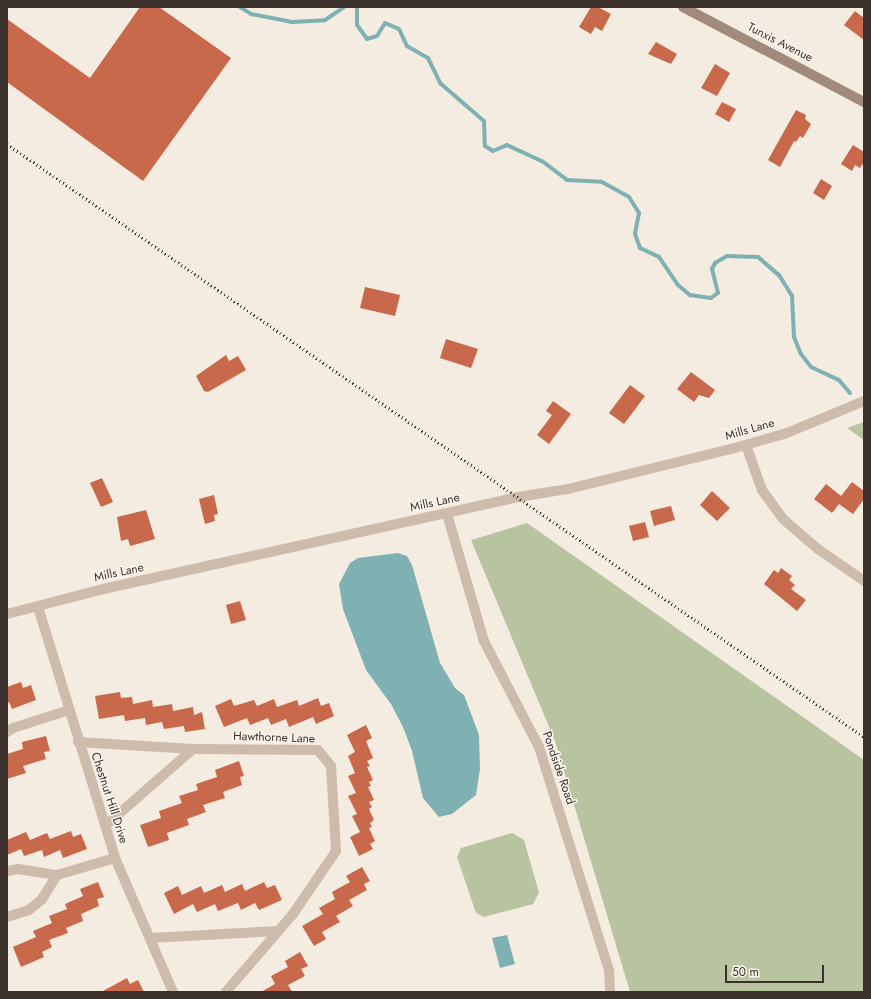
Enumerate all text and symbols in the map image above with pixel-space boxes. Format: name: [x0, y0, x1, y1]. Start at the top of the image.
street label: Tunxis Avenue: [745, 20, 815, 66]
street label: Mills Lane: [724, 416, 776, 444]
street label: Mills Lane: [409, 491, 461, 515]
street label: Mills Lane: [93, 561, 145, 585]
street label: Hawthorne Lane: [233, 729, 315, 747]
street label: Pondside Road: [539, 730, 577, 806]
street label: Chestnut Hill Drive: [87, 751, 131, 845]
scale bar: [727, 957, 826, 983]
text: 50 m: [732, 963, 759, 981]

